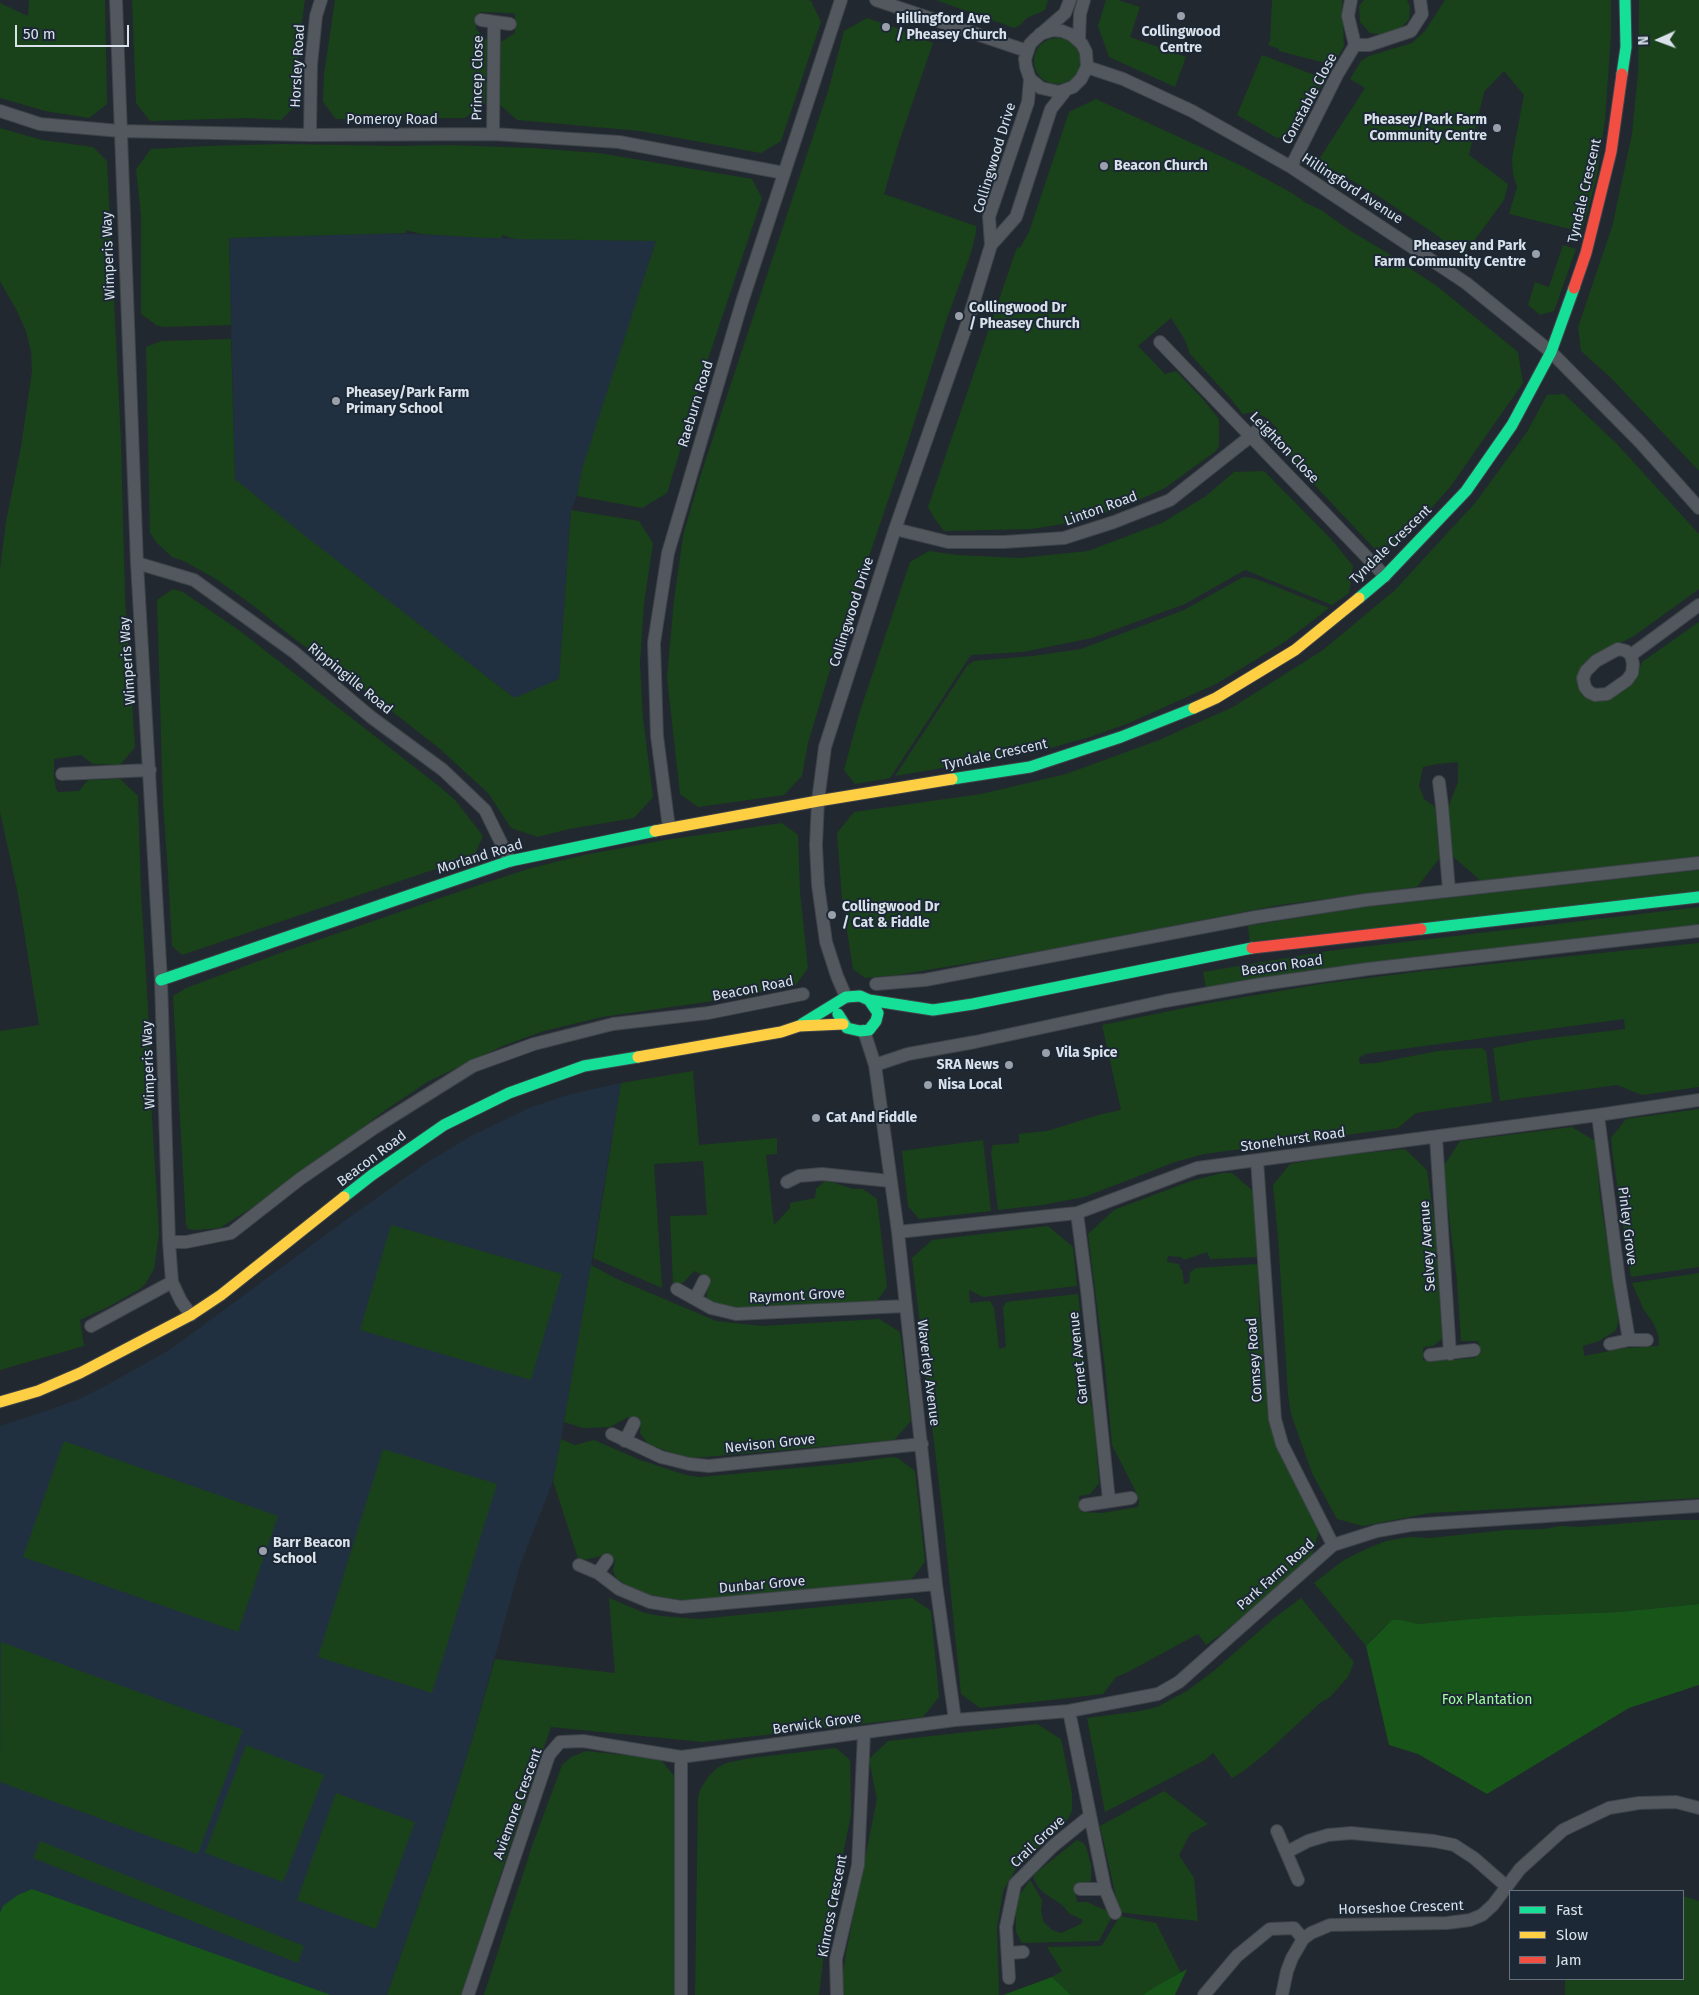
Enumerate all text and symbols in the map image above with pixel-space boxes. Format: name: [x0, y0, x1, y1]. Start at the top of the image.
marker: Collingwood Centre: [1175, 10, 1187, 22]
place label: Hillingford Ave / Pheasey Church: [896, 11, 1007, 44]
scale bar: [18, 15, 131, 47]
north arrow: [1634, 15, 1684, 65]
marker: Hillingford Ave / Pheasey Church: [880, 21, 892, 33]
street label: Horsley Road: [287, 24, 309, 108]
place label: Collingwood Centre: [1141, 24, 1221, 56]
text: 50 m: [23, 25, 56, 43]
street label: Princep Close: [469, 35, 487, 121]
text: N: [1635, 36, 1652, 45]
street label: Constable Close: [1279, 51, 1341, 147]
street label: Collingwood Drive: [970, 101, 1020, 215]
street label: Pomeroy Road: [346, 112, 438, 128]
place label: Pheasey/Park Farm Community Centre: [1364, 112, 1487, 144]
marker: Pheasey/Park Farm Community Centre: [1491, 122, 1503, 134]
street label: Tyndale Crescent: [1565, 137, 1605, 245]
street label: Hillingford Avenue: [1298, 150, 1406, 228]
place label: Beacon Church: [1114, 158, 1208, 174]
marker: Beacon Church: [1098, 160, 1110, 172]
street label: Wimperis Way: [99, 211, 119, 301]
place label: Pheasey and Park Farm Community Centre: [1374, 238, 1526, 270]
marker: Pheasey and Park Farm Community Centre: [1530, 248, 1542, 260]
place label: Collingwood Dr / Pheasey Church: [969, 300, 1080, 332]
marker: Collingwood Dr / Pheasey Church: [953, 310, 965, 322]
street label: Raeburn Road: [675, 359, 717, 449]
place label: Pheasey/Park Farm Primary School: [346, 385, 469, 418]
marker: Pheasey/Park Farm Primary School: [330, 395, 342, 407]
street label: Leighton Close: [1246, 409, 1322, 487]
street label: Linton Road: [1062, 488, 1140, 530]
street label: Tyndale Crescent: [1347, 502, 1435, 588]
street label: Collingwood Drive: [826, 555, 878, 669]
street label: Wimperis Way: [117, 616, 139, 706]
street label: Rippingille Road: [304, 640, 396, 718]
street label: Tyndale Crescent: [941, 736, 1049, 774]
street label: Morland Road: [435, 836, 525, 878]
place label: Collingwood Dr / Cat & Fiddle: [842, 899, 939, 932]
marker: Collingwood Dr / Cat & Fiddle: [826, 909, 838, 921]
street label: Beacon Road: [1240, 952, 1324, 980]
street label: Beacon Road: [711, 973, 795, 1005]
street label: Wimperis Way: [139, 1020, 159, 1110]
place label: Vila Spice: [1056, 1045, 1117, 1061]
marker: Vila Spice: [1040, 1047, 1052, 1059]
place label: SRA News: [937, 1057, 999, 1073]
marker: SRA News: [1003, 1059, 1015, 1071]
place label: Nisa Local: [938, 1077, 1002, 1093]
marker: Nisa Local: [922, 1079, 934, 1091]
place label: Cat And Fiddle: [826, 1110, 917, 1126]
marker: Cat And Fiddle: [810, 1112, 822, 1124]
street label: Stonehurst Road: [1240, 1124, 1346, 1156]
street label: Beacon Road: [334, 1127, 410, 1191]
street label: Pinley Grove: [1614, 1186, 1640, 1266]
street label: Selvey Avenue: [1416, 1200, 1440, 1292]
street label: Raymont Grove: [749, 1285, 845, 1307]
street label: Garnet Avenue: [1066, 1311, 1092, 1405]
street label: Comsey Road: [1244, 1317, 1266, 1403]
street label: Waverley Avenue: [913, 1319, 943, 1427]
street label: Nevison Grove: [724, 1431, 816, 1457]
place label: Barr Beacon School: [273, 1535, 350, 1568]
street label: Park Farm Road: [1234, 1536, 1318, 1614]
marker: Barr Beacon School: [257, 1545, 269, 1557]
street label: Dunbar Grove: [718, 1573, 806, 1597]
park label: Fox Plantation: [1442, 1692, 1532, 1708]
street label: Berwick Grove: [772, 1709, 862, 1739]
street label: Aviemore Crescent: [490, 1746, 546, 1862]
street label: Crail Grove: [1007, 1813, 1069, 1871]
street label: Kinross Crescent: [815, 1853, 851, 1959]
legend: [1509, 1890, 1684, 1980]
street label: Horseshoe Crescent: [1338, 1897, 1464, 1919]
text: Fast: [1556, 1901, 1583, 1919]
text: Slow: [1556, 1926, 1588, 1944]
text: Jam: [1556, 1951, 1582, 1969]

